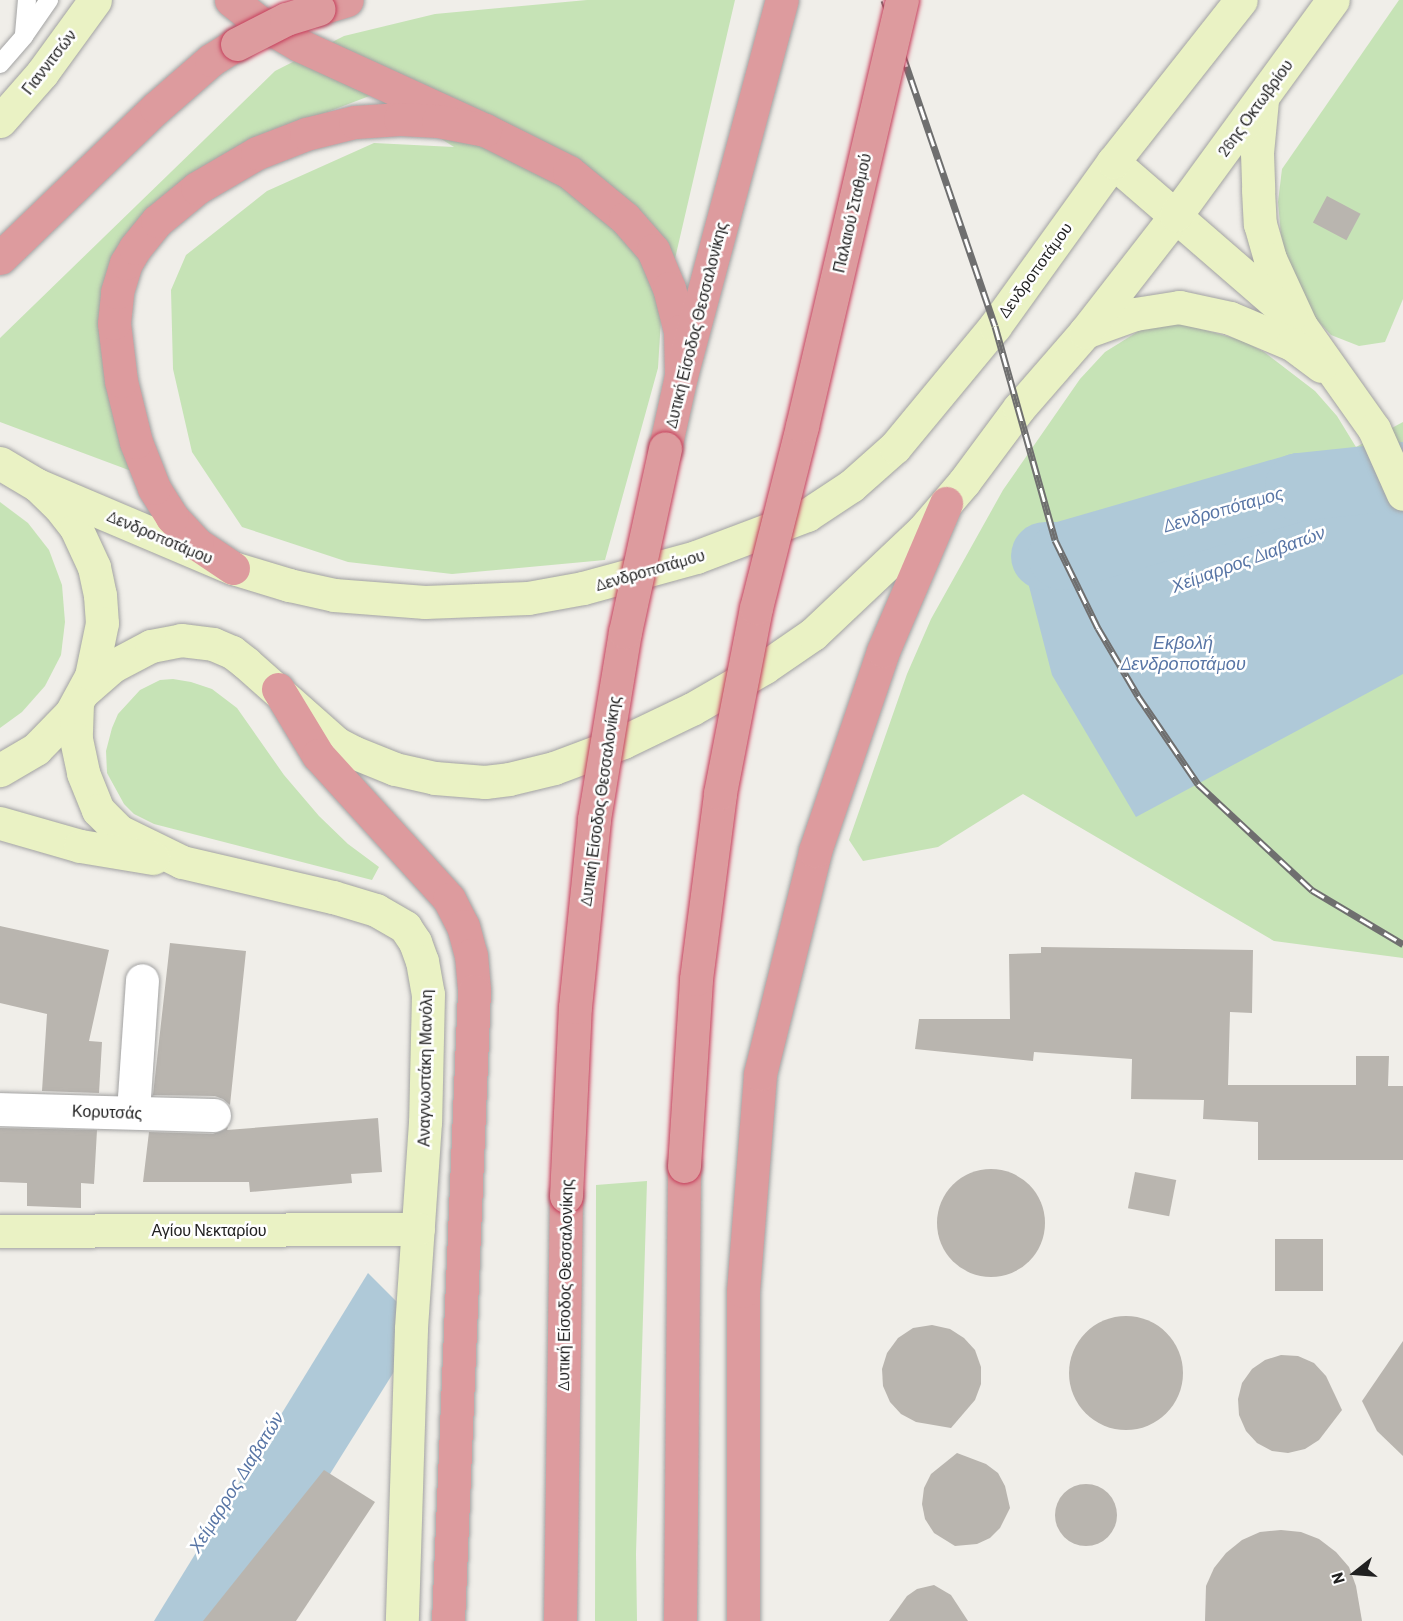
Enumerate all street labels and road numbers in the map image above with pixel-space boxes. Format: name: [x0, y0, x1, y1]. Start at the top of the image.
street label: Γιαννιτσών: [18, 26, 80, 98]
street label: 26ης Οκτωβρίου: [1213, 56, 1297, 160]
street label: Παλαιού Σταθμού: [829, 151, 875, 275]
street label: Δενδροποτάμου: [994, 219, 1076, 321]
street label: Δυτική Είσοδος Θεσσαλονίκης: [661, 220, 731, 430]
street label: Δενδροποτάμου: [104, 506, 216, 568]
street label: Δενδροποτάμου: [593, 545, 707, 595]
street label: Δυτική Είσοδος Θεσσαλονίκης: [576, 695, 624, 907]
street label: Αναγνωστάκη Μανόλη: [414, 989, 436, 1147]
street label: Κορυτσάς: [72, 1101, 142, 1123]
street label: Δυτική Είσοδος Θεσσαλονίκης: [554, 1179, 576, 1391]
street label: Αγίου Νεκταρίου: [151, 1220, 267, 1240]

